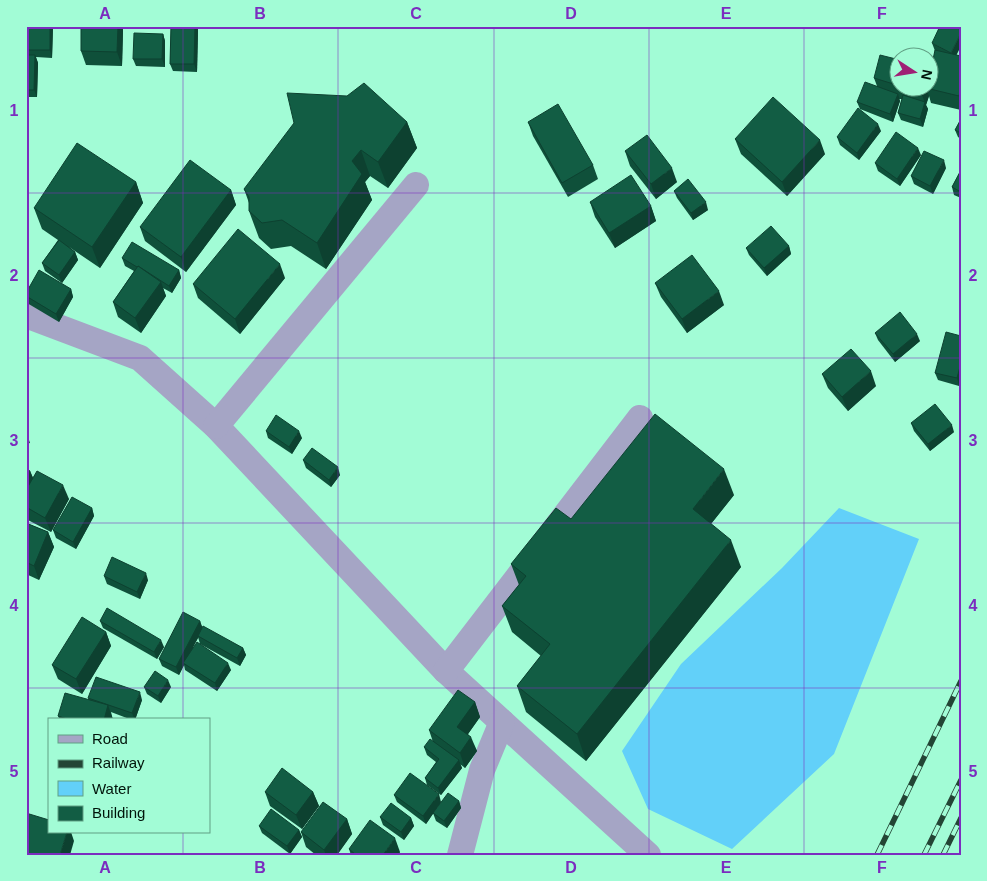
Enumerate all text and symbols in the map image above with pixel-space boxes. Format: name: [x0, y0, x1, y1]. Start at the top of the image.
text: A: [99, 5, 111, 22]
text: B: [254, 5, 266, 22]
text: C: [410, 5, 422, 22]
text: D: [565, 5, 577, 22]
text: E: [721, 5, 732, 22]
text: F: [877, 5, 887, 22]
north arrow: [890, 48, 940, 98]
text: N: [918, 68, 936, 81]
text: 1: [10, 102, 19, 119]
text: 1: [969, 102, 978, 119]
text: 2: [10, 267, 19, 284]
text: 2: [969, 267, 978, 284]
text: 3: [10, 432, 19, 449]
text: 3: [969, 432, 978, 449]
text: 4: [10, 597, 19, 614]
text: 4: [969, 597, 978, 614]
legend: [48, 718, 210, 834]
text: Road: [92, 730, 128, 747]
text: Railway: [92, 754, 145, 771]
text: 5: [10, 763, 19, 780]
text: 5: [969, 763, 978, 780]
text: Water: [92, 780, 131, 797]
text: Building: [92, 804, 145, 821]
text: A: [99, 859, 111, 876]
text: B: [254, 859, 266, 876]
text: C: [410, 859, 422, 876]
text: D: [565, 859, 577, 876]
text: E: [721, 859, 732, 876]
text: F: [877, 859, 887, 876]

